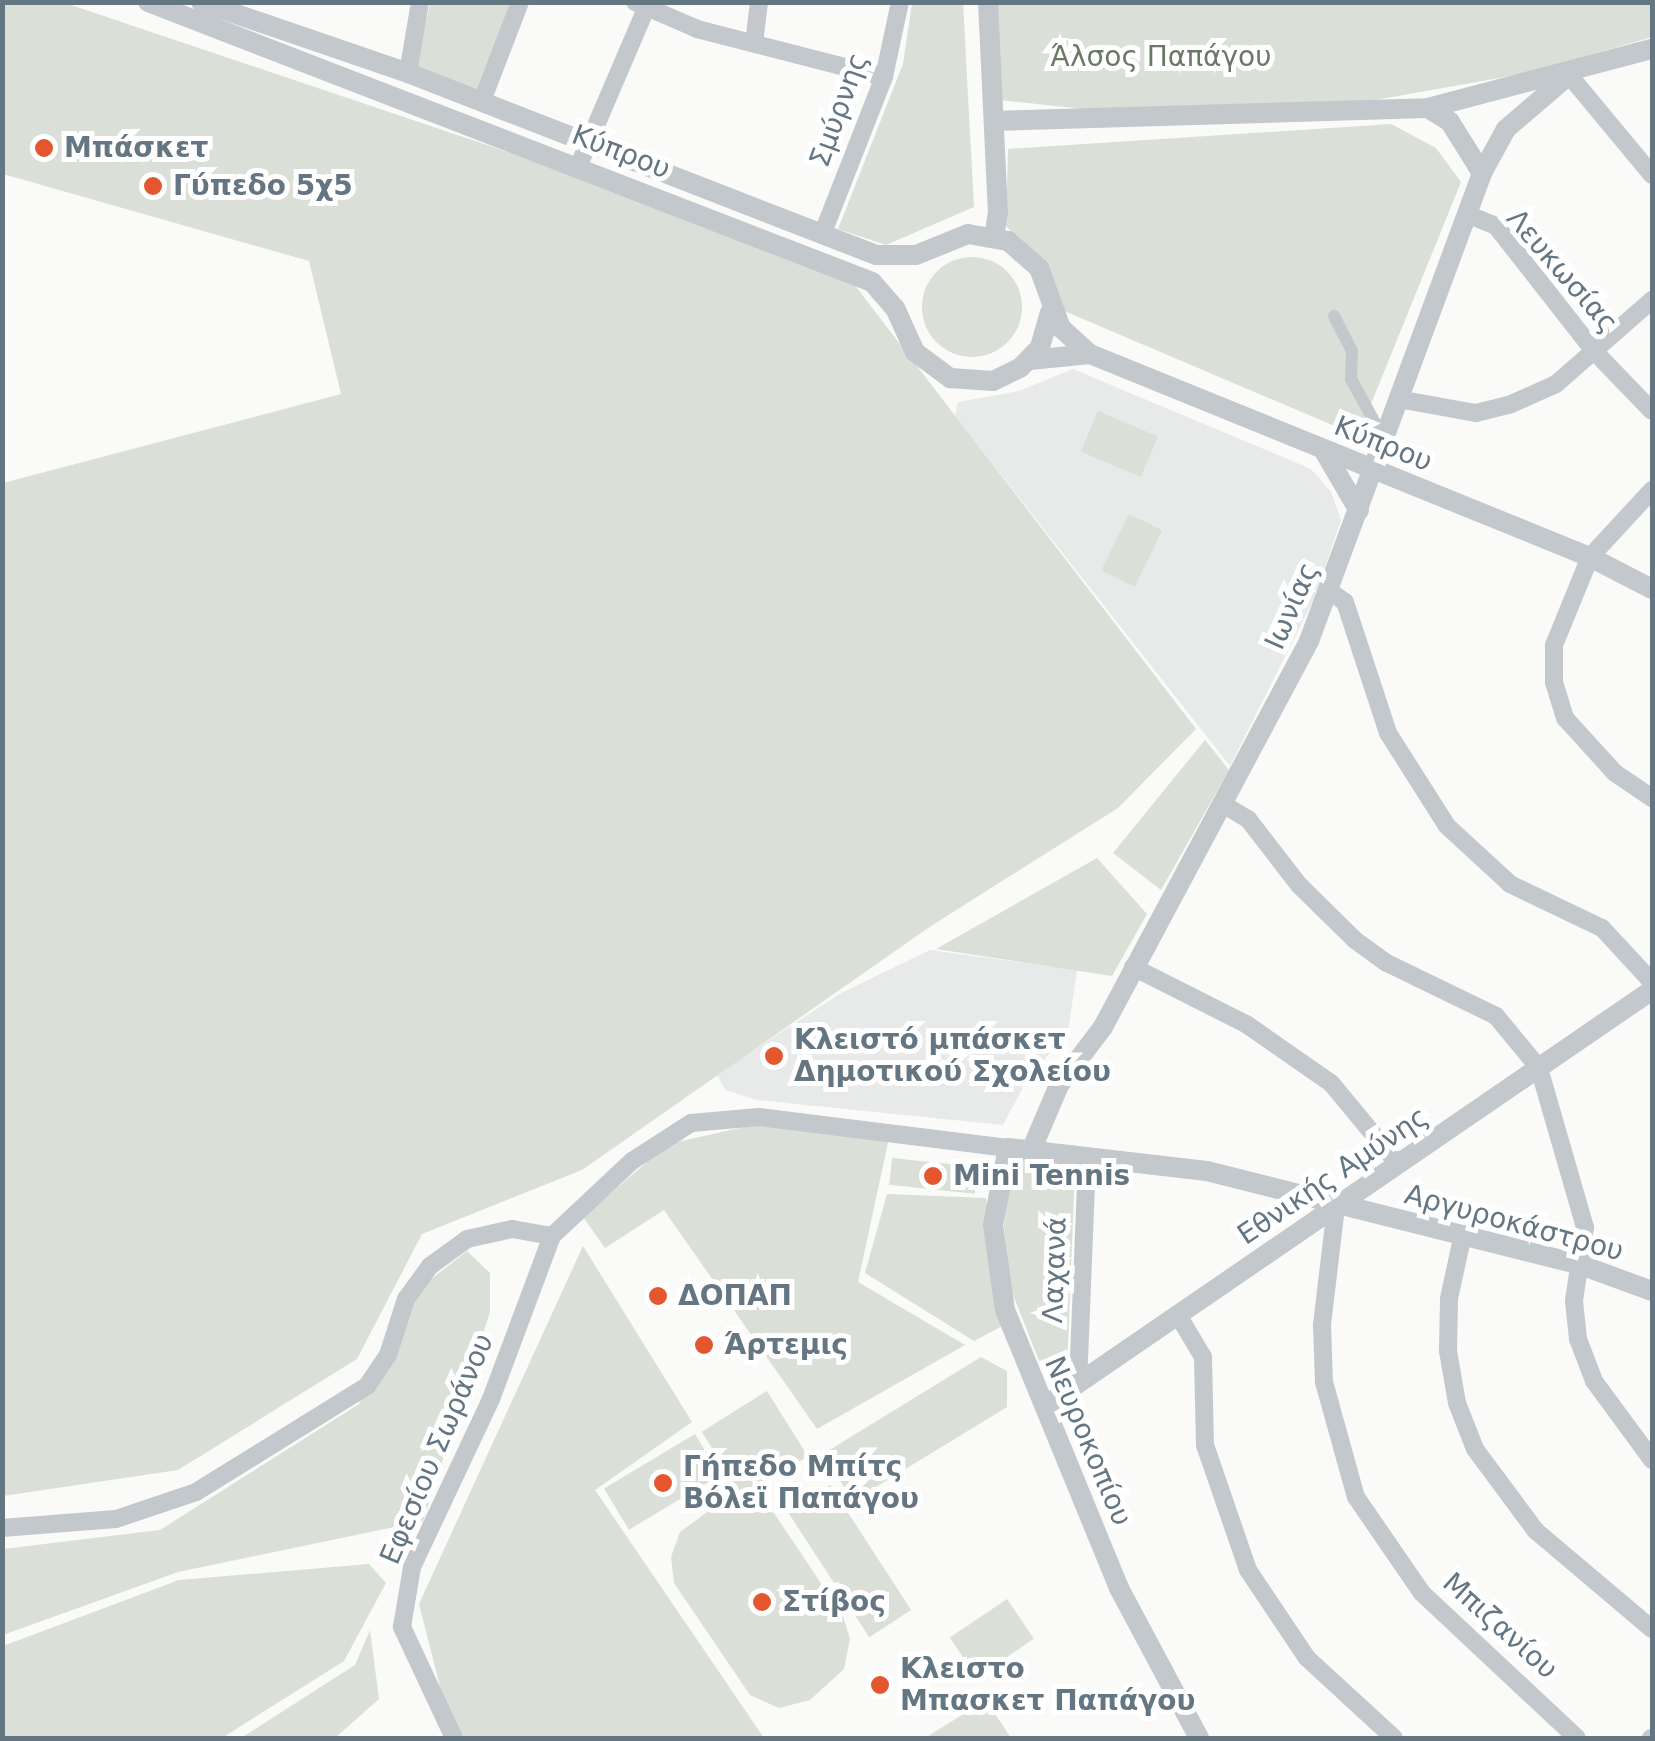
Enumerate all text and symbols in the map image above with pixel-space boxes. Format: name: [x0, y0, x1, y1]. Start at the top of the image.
park label: Άλσος Παπάγου: [1051, 40, 1271, 74]
street label: Σμύρνης: [803, 48, 875, 172]
street label: Κύπρου: [567, 118, 675, 186]
place label: Μπάσκετ: [64, 131, 208, 165]
marker: Μπάσκετ: [33, 137, 55, 159]
place label: Γύπεδο 5χ5: [173, 169, 353, 203]
marker: Γύπεδο 5χ5: [142, 175, 164, 197]
street label: Λευκωσίας: [1499, 202, 1625, 340]
street label: Κύπρου: [1329, 409, 1437, 479]
street label: Ιωνίας: [1258, 557, 1326, 655]
place label: Κλειστό μπάσκετ Δημοτικού Σχολείου: [794, 1023, 1111, 1089]
marker: Κλειστό μπάσκετ Δημοτικού Σχολείου: [763, 1045, 785, 1067]
street label: Εθνικής Αμύνης: [1231, 1100, 1435, 1252]
place label: Mini Tennis: [953, 1159, 1130, 1193]
marker: Mini Tennis: [922, 1165, 944, 1187]
street label: Αργυροκάστρου: [1401, 1178, 1627, 1268]
street label: Λαχανά: [1036, 1216, 1074, 1324]
place label: ΔΟΠΑΠ: [678, 1279, 792, 1313]
marker: ΔΟΠΑΠ: [647, 1285, 669, 1307]
place label: Άρτεμις: [724, 1328, 848, 1362]
street label: Εφεσίου Σωράνου: [373, 1329, 501, 1569]
marker: Άρτεμις: [693, 1334, 715, 1356]
street label: Νευροκοπίου: [1037, 1351, 1139, 1531]
place label: Γήπεδο Μπίτς Βόλεϊ Παπάγου: [683, 1450, 919, 1516]
marker: Γήπεδο Μπίτς Βόλεϊ Παπάγου: [652, 1472, 674, 1494]
street label: Μπιζανίου: [1436, 1566, 1564, 1686]
place label: Στίβος: [782, 1585, 886, 1619]
marker: Στίβος: [751, 1591, 773, 1613]
place label: Κλειστο Μπασκετ Παπάγου: [900, 1652, 1195, 1718]
marker: Κλειστο Μπασκετ Παπάγου: [869, 1674, 891, 1696]

